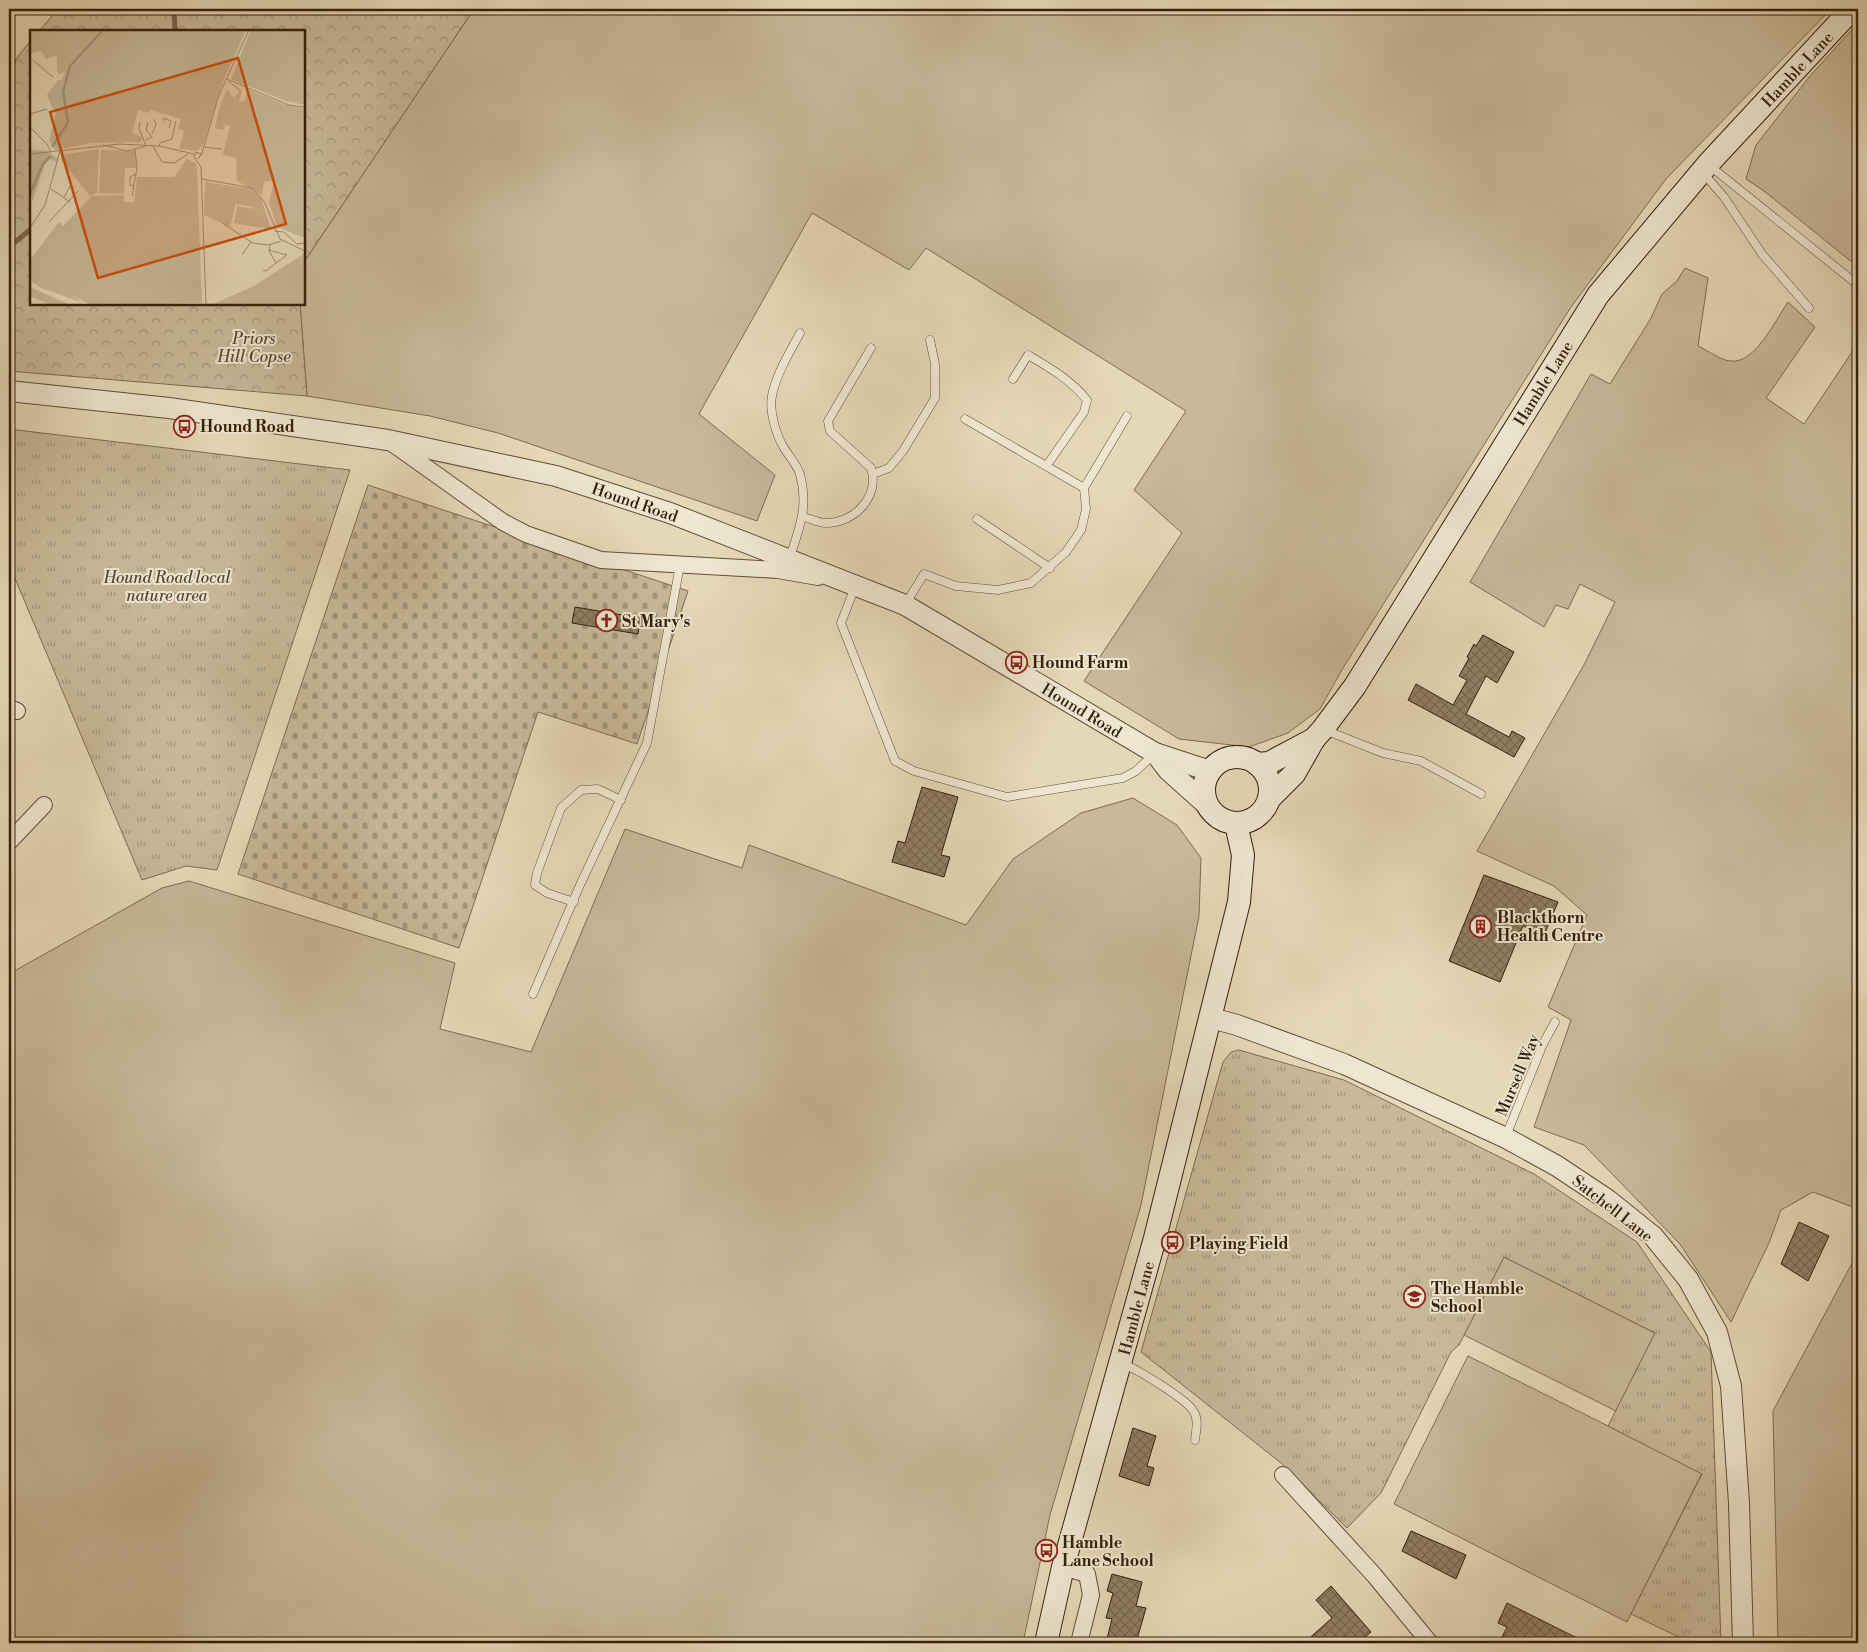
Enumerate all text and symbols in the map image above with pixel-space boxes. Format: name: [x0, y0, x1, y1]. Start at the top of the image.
street label: Hamble Lane: [1758, 28, 1838, 112]
inset map: [30, 30, 305, 305]
park label: Priors Hill Copse: [216, 329, 291, 367]
street label: Hamble Lane: [1510, 337, 1578, 430]
bus stop icon: Hound Road: [172, 414, 196, 438]
place label: Hound Road: [200, 417, 295, 437]
street label: Hound Road: [589, 479, 680, 527]
park label: Hound Road local nature area: [102, 568, 231, 606]
church icon: St Mary's: [594, 609, 618, 633]
place label: St Mary's: [622, 612, 691, 632]
bus stop icon: Hound Farm: [1004, 650, 1028, 674]
place label: Hound Farm: [1032, 653, 1129, 673]
street label: Hound Road: [1038, 679, 1125, 743]
place label: Blackthorn Health Centre: [1497, 908, 1604, 946]
building icon: Blackthorn Health Centre: [1469, 914, 1493, 938]
street label: Mursell Way: [1492, 1031, 1544, 1119]
street label: Satchell Lane: [1568, 1171, 1657, 1247]
bus stop icon: Playing Field: [1161, 1231, 1185, 1255]
place label: Playing Field: [1189, 1234, 1289, 1254]
street label: Hamble Lane: [1115, 1259, 1159, 1357]
place label: The Hamble School: [1431, 1279, 1524, 1317]
school or university icon: The Hamble School: [1403, 1285, 1427, 1309]
place label: Hamble Lane School: [1062, 1533, 1155, 1571]
bus stop icon: Hamble Lane School: [1034, 1539, 1058, 1563]

